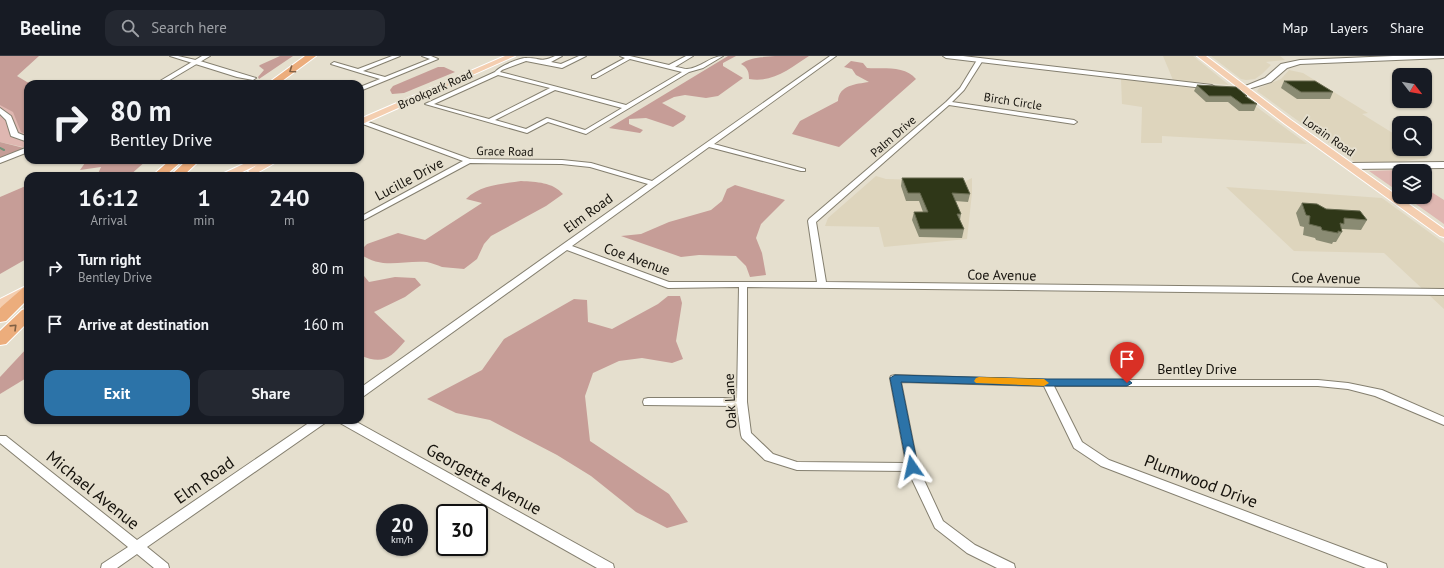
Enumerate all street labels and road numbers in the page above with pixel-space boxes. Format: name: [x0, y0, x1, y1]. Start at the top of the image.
street label: Brookpark Road: [395, 66, 475, 112]
street label: Birch Circle: [983, 89, 1043, 113]
street label: Palm Drive: [867, 112, 919, 160]
street label: Lorain Road: [1300, 113, 1358, 159]
street label: Grace Road: [476, 143, 534, 159]
street label: Lucille Drive: [372, 153, 446, 205]
street label: Elm Road: [560, 189, 616, 237]
street label: Coe Avenue: [601, 239, 673, 279]
street label: Coe Avenue: [967, 265, 1037, 285]
street label: Coe Avenue: [1291, 268, 1361, 288]
street label: Bentley Drive: [1157, 360, 1237, 378]
street label: Oak Lane: [720, 373, 740, 429]
street label: Georgette Avenue: [422, 438, 546, 520]
street label: Michael Avenue: [42, 446, 144, 534]
street label: Plumwood Drive: [1141, 449, 1261, 513]
street label: Elm Road: [170, 451, 238, 509]

